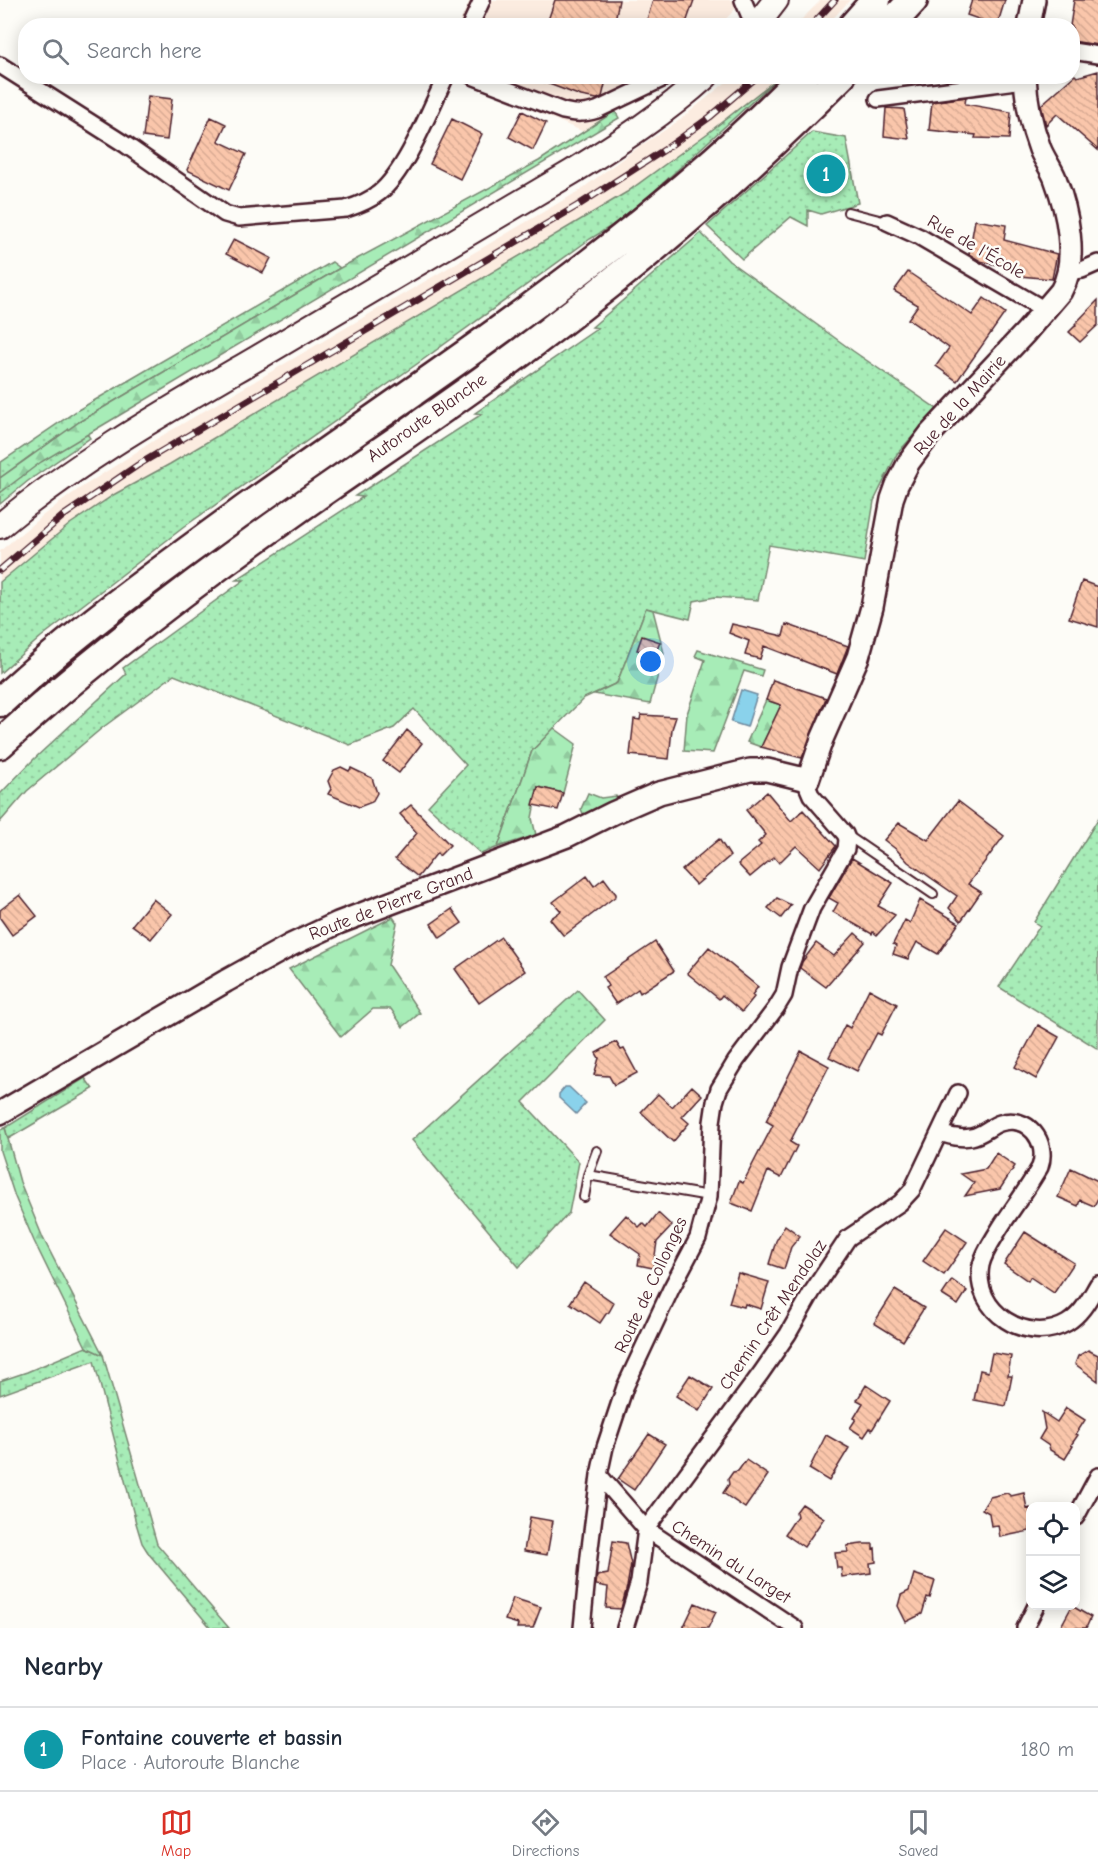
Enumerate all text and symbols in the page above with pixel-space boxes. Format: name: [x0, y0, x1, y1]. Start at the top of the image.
search box: [18, 18, 1080, 84]
icon: search: [39, 35, 72, 68]
text: Search here: [87, 38, 202, 64]
pin: 1: [806, 152, 846, 196]
street label: Rue de l'École: [924, 210, 1029, 283]
street label: Rue de la Mairie: [910, 351, 1010, 459]
street label: Autoroute Blanche: [363, 369, 491, 467]
your location: [636, 647, 665, 676]
street label: Route de Pierre Grand: [306, 863, 476, 945]
street label: Route de Collonges: [610, 1214, 692, 1356]
street label: Chemin Crêt Mendolaz: [715, 1236, 831, 1394]
map controls: [1026, 1502, 1080, 1610]
button: locate: [1026, 1502, 1080, 1556]
street label: Chemin du Larget: [668, 1516, 795, 1609]
button: layers: [1026, 1556, 1080, 1610]
text: Nearby: [24, 1652, 103, 1682]
text: Fontaine couverte et bassin: [81, 1725, 343, 1751]
text: 1: [40, 1738, 47, 1761]
text: 180 m: [1020, 1738, 1074, 1761]
text: Place · Autoroute Blanche: [81, 1751, 300, 1774]
tab: Map: [160, 1806, 193, 1860]
tab: Directions: [512, 1806, 579, 1860]
tab: Saved: [898, 1806, 938, 1860]

